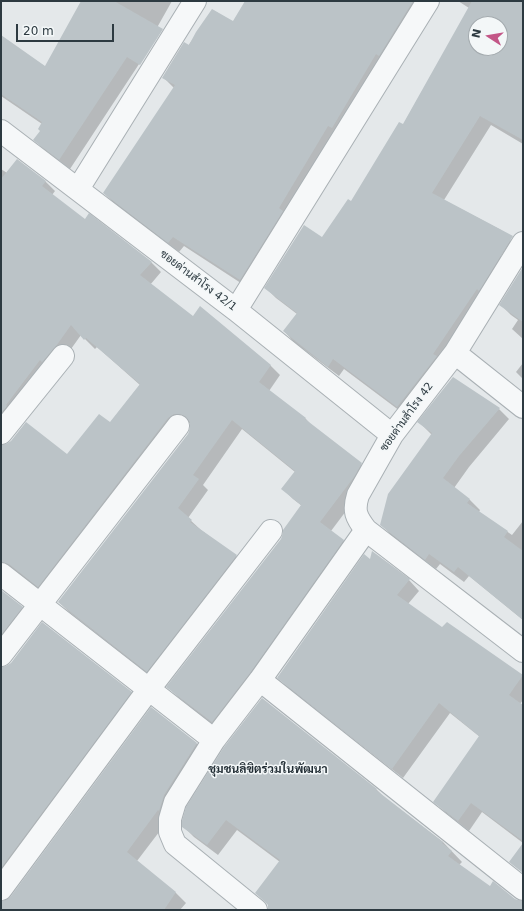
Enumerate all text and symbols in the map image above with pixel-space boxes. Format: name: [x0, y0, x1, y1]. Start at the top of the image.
scale bar: [18, 16, 116, 42]
north arrow: [468, 16, 508, 56]
text: 20 m: [23, 24, 54, 38]
text: N: [469, 28, 484, 39]
street label: ซอยด่านสำโรง 42/1: [157, 248, 239, 314]
street label: ซอยด่านสำโรง 42: [378, 380, 436, 454]
district label: ชุมชนลิขิตร่วมในพัฒนา: [208, 763, 328, 777]

